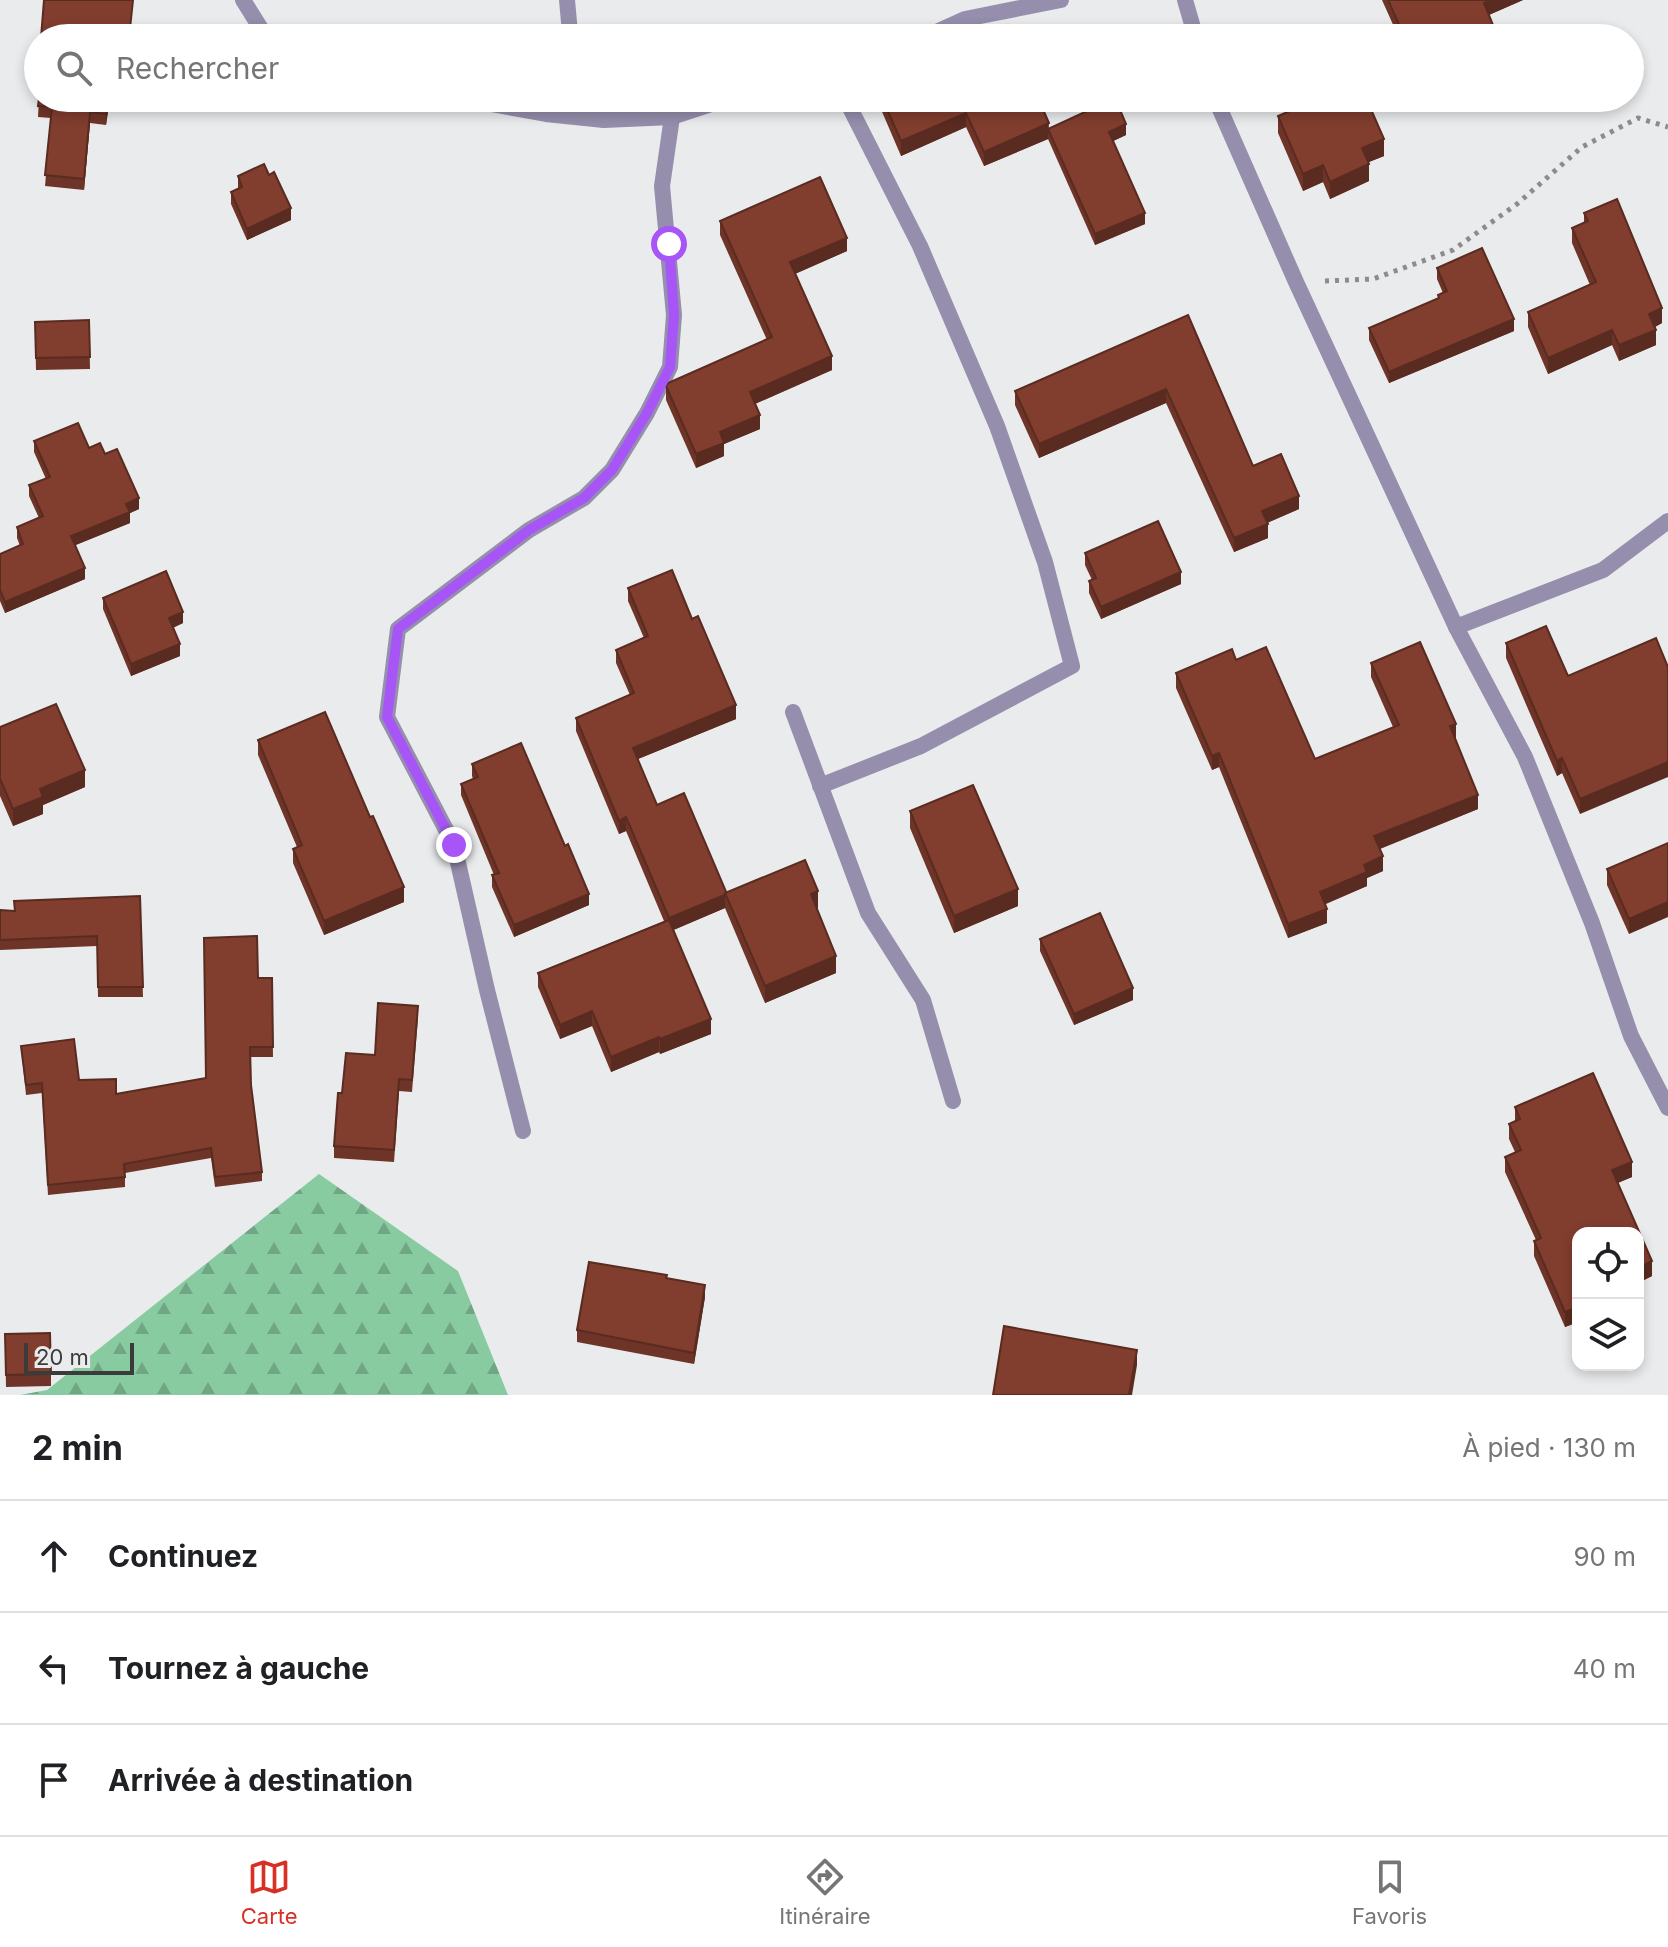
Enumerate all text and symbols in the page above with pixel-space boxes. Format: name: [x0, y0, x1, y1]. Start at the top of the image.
search box: [24, 24, 1644, 112]
icon: search: [52, 46, 96, 90]
text: Rechercher: [116, 50, 279, 86]
route start: [651, 226, 687, 262]
route end: [436, 827, 472, 863]
map controls: [1572, 1227, 1644, 1371]
button: locate: [1572, 1227, 1644, 1299]
button: layers: [1572, 1299, 1644, 1371]
scale bar: [24, 1339, 134, 1375]
text: 20 m: [36, 1344, 89, 1370]
text: 2 min: [32, 1427, 123, 1468]
text: À pied · 130 m: [1462, 1432, 1636, 1463]
icon: ahead: [32, 1534, 76, 1578]
text: Continuez: [108, 1538, 258, 1574]
text: 90 m: [1573, 1541, 1636, 1572]
icon: left: [32, 1646, 76, 1690]
text: Tournez à gauche: [108, 1650, 369, 1686]
text: 40 m: [1573, 1653, 1636, 1684]
icon: arrive: [32, 1758, 76, 1802]
text: Arrivée à destination: [108, 1762, 413, 1798]
tab: Carte: [241, 1855, 298, 1929]
tab: Itinéraire: [779, 1855, 870, 1929]
tab: Favoris: [1352, 1855, 1427, 1929]

